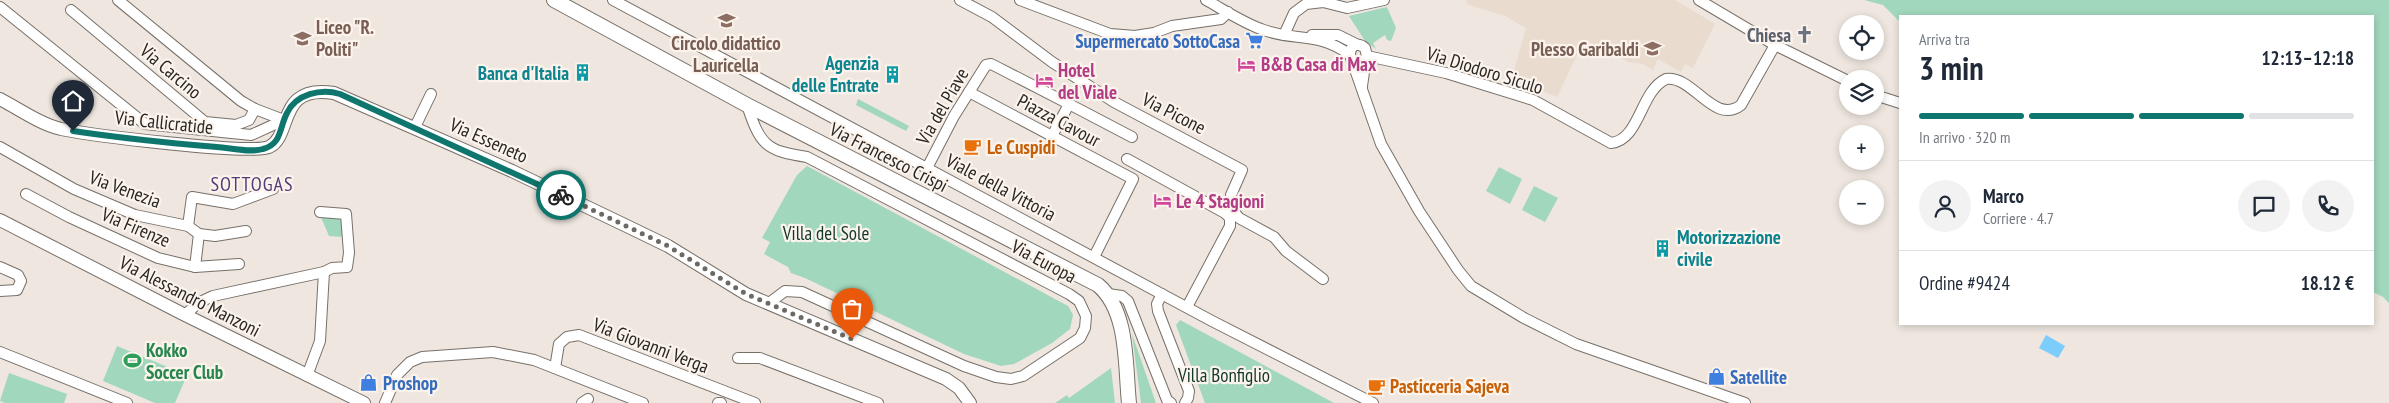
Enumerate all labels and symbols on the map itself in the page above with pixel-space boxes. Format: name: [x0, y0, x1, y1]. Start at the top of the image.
school or university icon: Circolo didattico Lauricella: [716, 10, 736, 30]
place label: Liceo "R. Politi": [316, 15, 374, 61]
place label: Chiesa: [1747, 23, 1791, 47]
church icon: Chiesa: [1795, 25, 1815, 45]
school or university icon: Liceo "R. Politi": [292, 28, 312, 48]
place label: Supermercato SottoCasa: [1075, 29, 1240, 53]
place label: Circolo didattico Lauricella: [671, 31, 781, 77]
supermarket icon: Supermercato SottoCasa: [1244, 31, 1264, 51]
place label: Plesso Garibaldi: [1531, 37, 1639, 61]
street label: Via Carcino: [134, 38, 207, 104]
school or university icon: Plesso Garibaldi: [1643, 39, 1663, 59]
street label: Via Diodoro Siculo: [1423, 41, 1546, 99]
place label: Agenzia delle Entrate: [792, 51, 879, 97]
place label: B&B Casa di Max: [1261, 52, 1377, 76]
hotel icon: B&B Casa di Max: [1237, 54, 1257, 74]
place label: Hotel del Viale: [1058, 58, 1117, 104]
place label: Banca d'Italia: [478, 61, 569, 85]
building icon: Banca d'Italia: [573, 63, 593, 83]
street label: Via del Piave: [910, 63, 974, 149]
building icon: Agenzia delle Entrate: [883, 64, 903, 84]
hotel icon: Hotel del Viale: [1034, 71, 1054, 91]
pin: [52, 80, 94, 131]
street label: Via Picone: [1137, 86, 1210, 139]
street label: Piazza Cavour: [1013, 88, 1105, 152]
street label: Via Callicratide: [113, 105, 214, 139]
street label: Via Esseneto: [445, 112, 532, 168]
street label: Via Francesco Crispi: [825, 116, 952, 197]
place label: Le Cuspidi: [987, 135, 1056, 159]
cafe icon: Le Cuspidi: [963, 137, 983, 157]
street label: Viale della Vittoria: [941, 147, 1060, 226]
street label: Via Venezia: [85, 165, 164, 213]
courier: [536, 170, 586, 220]
district label: SOTTOGAS: [210, 171, 294, 197]
place label: Le 4 Stagioni: [1176, 189, 1264, 213]
hotel icon: Le 4 Stagioni: [1152, 191, 1172, 211]
street label: Via Firenze: [97, 201, 174, 252]
park label: Villa del Sole: [782, 221, 869, 245]
place label: Motorizzazione civile: [1677, 225, 1781, 271]
street label: Via Europa: [1006, 233, 1081, 288]
building icon: Motorizzazione civile: [1653, 238, 1673, 258]
street label: Via Alessandro Manzoni: [115, 250, 265, 342]
pin: [831, 288, 873, 339]
street label: Via Giovanni Verga: [589, 312, 712, 378]
place label: Kokko Soccer Club: [146, 338, 223, 384]
sports icon: Kokko Soccer Club: [122, 351, 142, 371]
park label: Villa Bonfiglio: [1177, 363, 1270, 387]
place label: Satellite: [1730, 365, 1787, 389]
shop icon: Satellite: [1706, 367, 1726, 387]
place label: Proshop: [383, 371, 438, 395]
shop icon: Proshop: [359, 373, 379, 393]
place label: Pasticceria Sajeva: [1390, 374, 1509, 398]
cafe icon: Pasticceria Sajeva: [1366, 376, 1386, 396]

